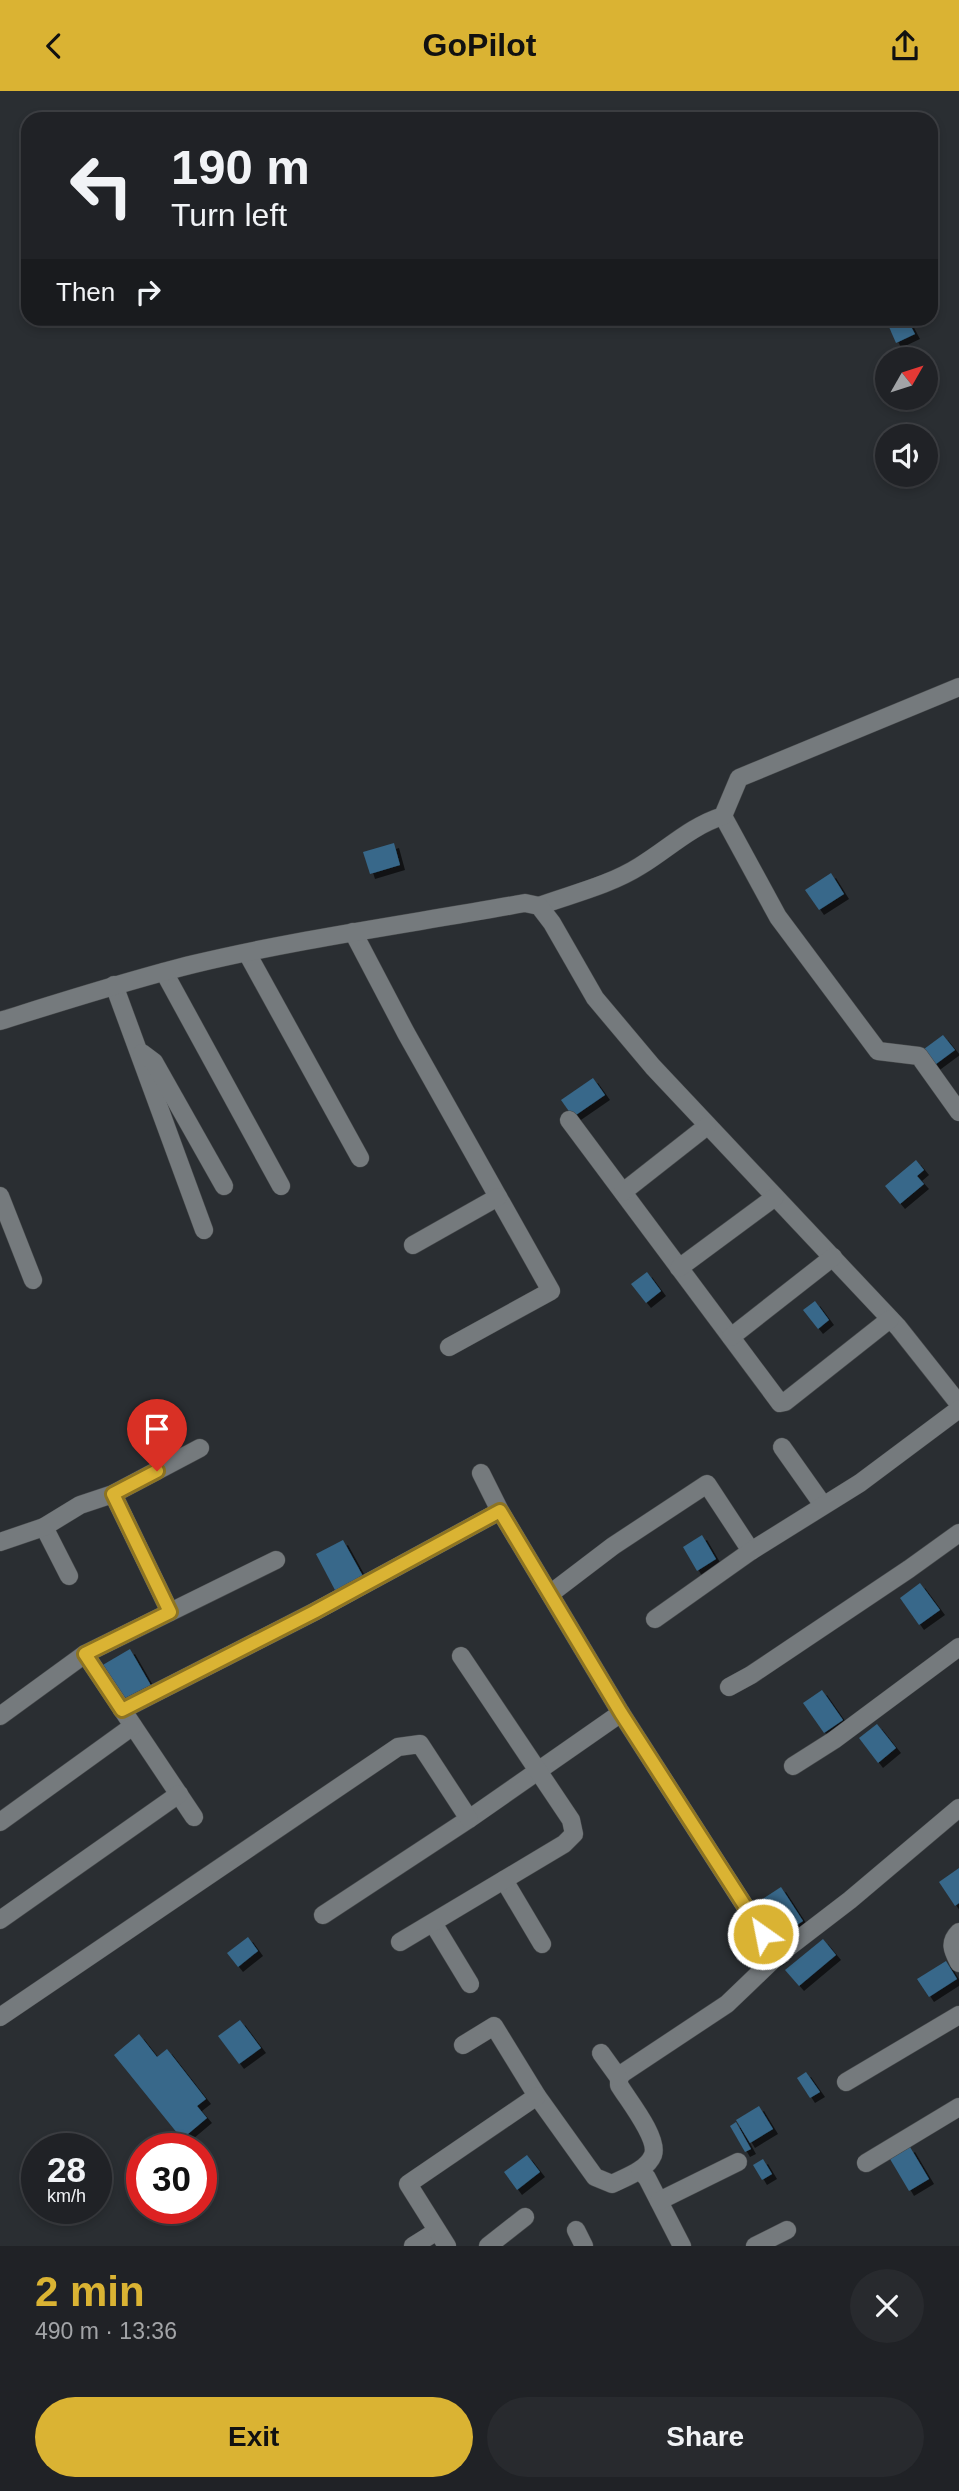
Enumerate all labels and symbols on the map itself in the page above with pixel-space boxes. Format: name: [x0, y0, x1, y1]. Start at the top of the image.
north arrow: [875, 347, 938, 409]
pin: [127, 1399, 187, 1471]
position arrow: [726, 1897, 800, 1971]
speed limit sign: 30: [126, 2133, 217, 2224]

